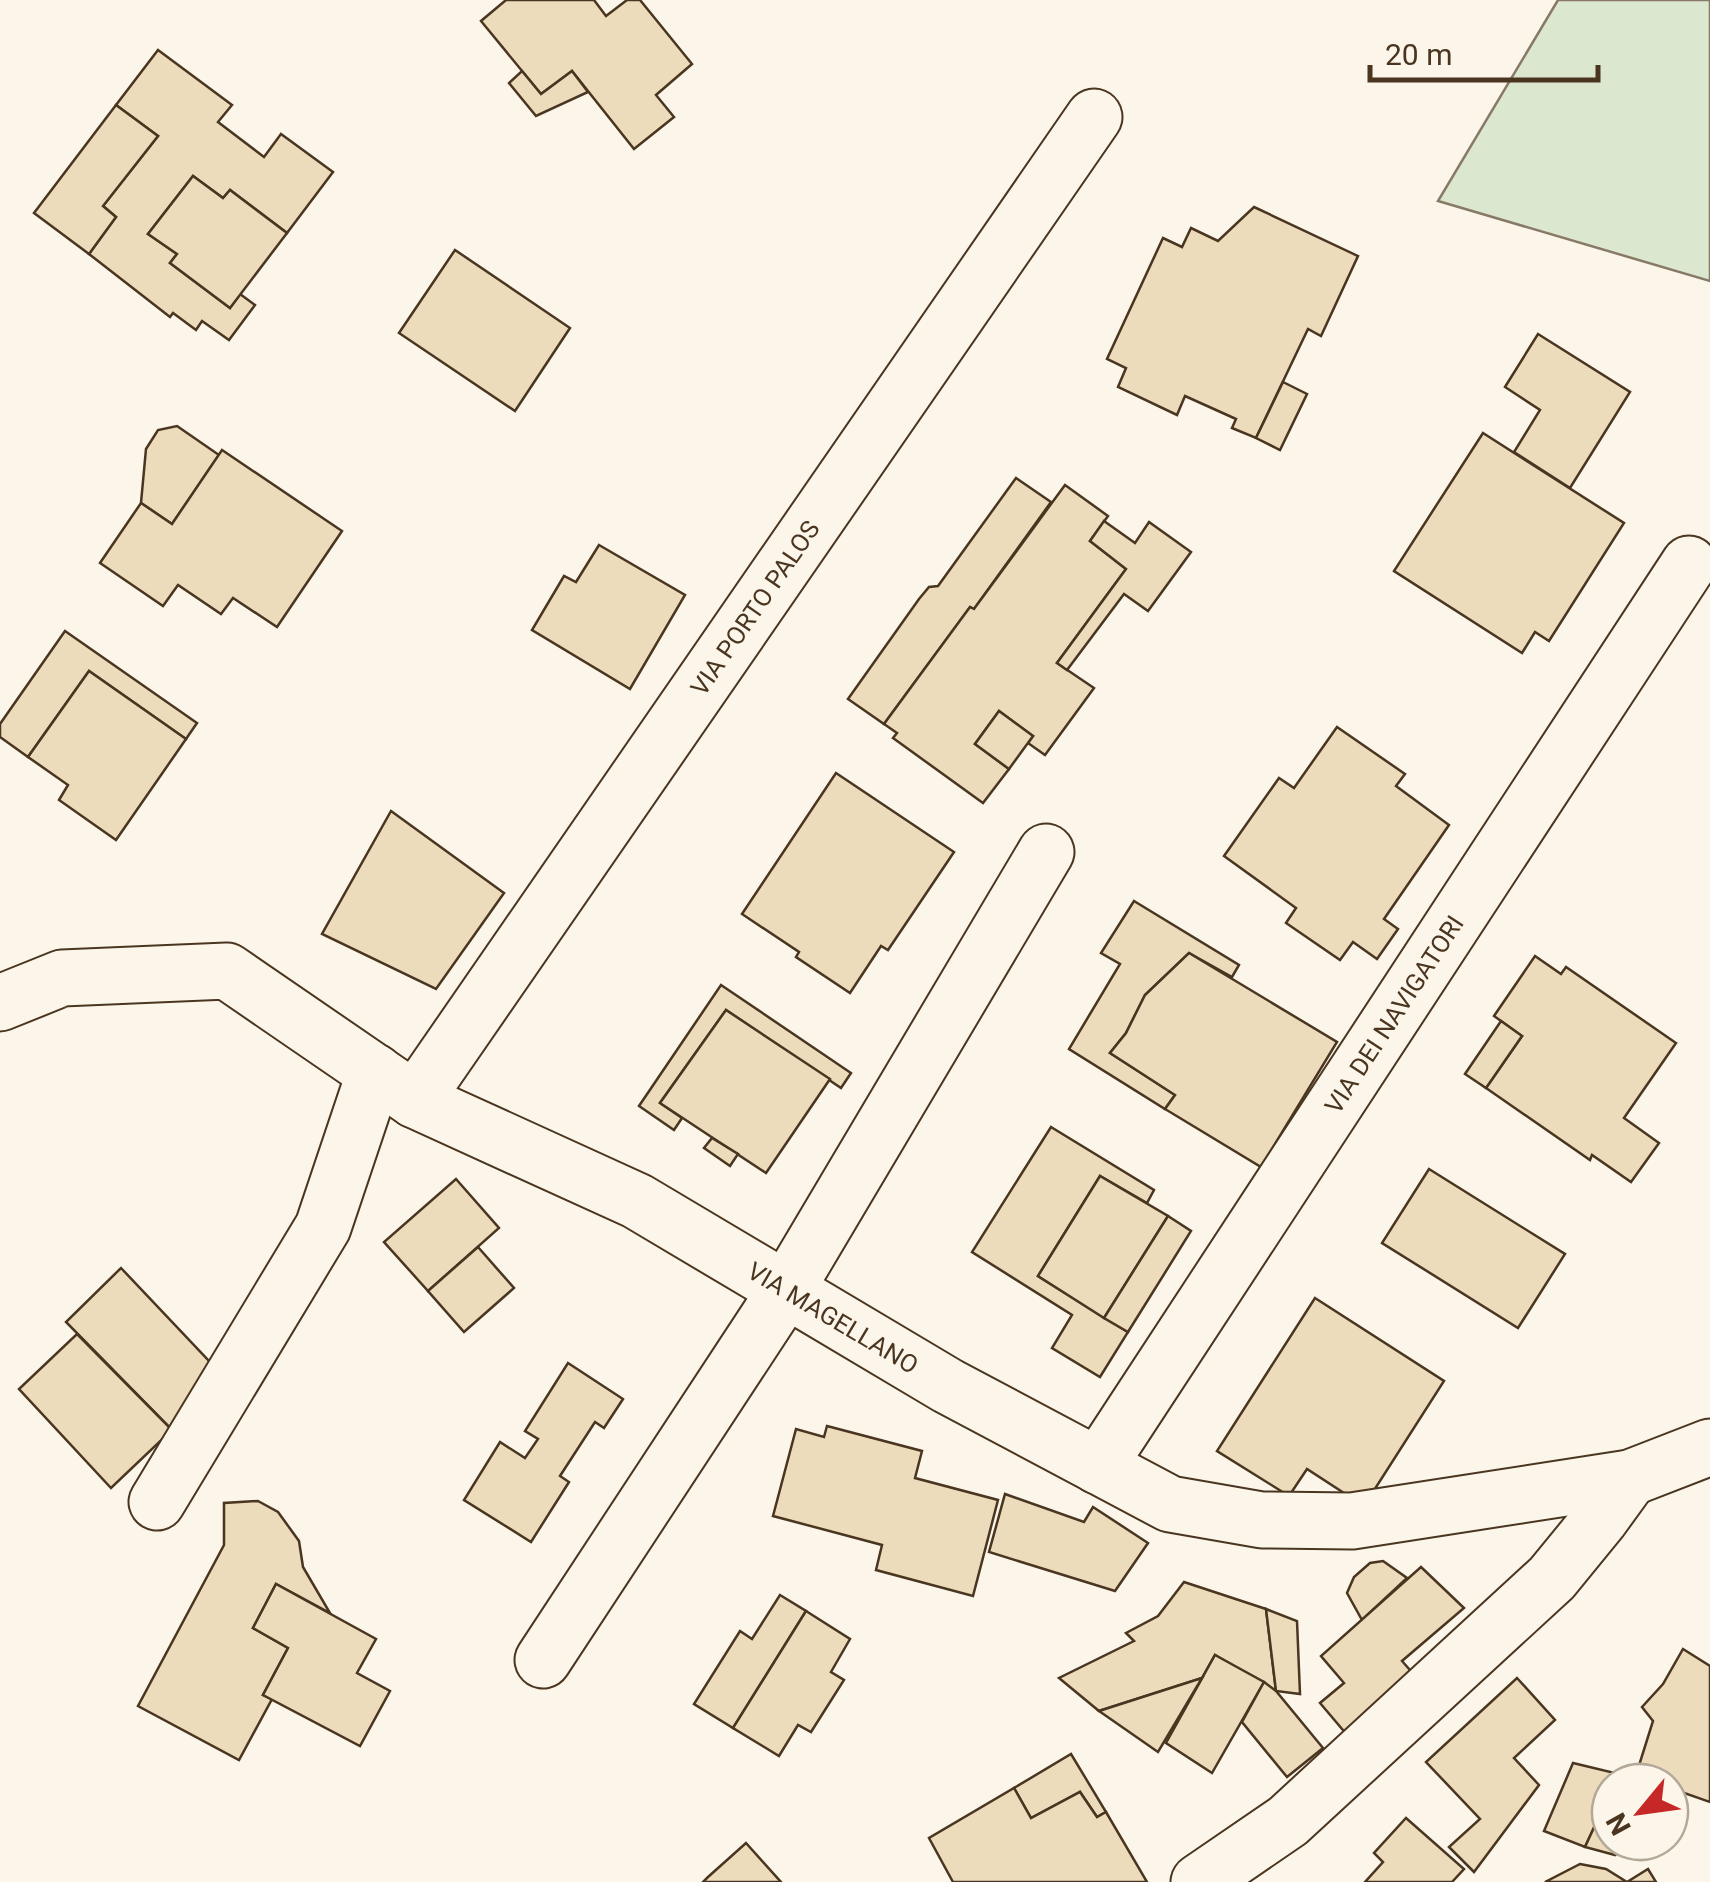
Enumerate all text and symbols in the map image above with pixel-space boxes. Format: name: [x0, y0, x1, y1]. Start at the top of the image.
scale bar: [1370, 20, 1598, 82]
text: 20 m: [1385, 37, 1452, 72]
street label: VIA PORTO PALOS: [685, 515, 826, 701]
street label: VIA DEI NAVIGATORI: [1319, 910, 1470, 1119]
street label: VIA MAGELLANO: [742, 1256, 923, 1380]
north arrow: [1590, 1762, 1690, 1862]
text: N: [1599, 1807, 1638, 1841]

